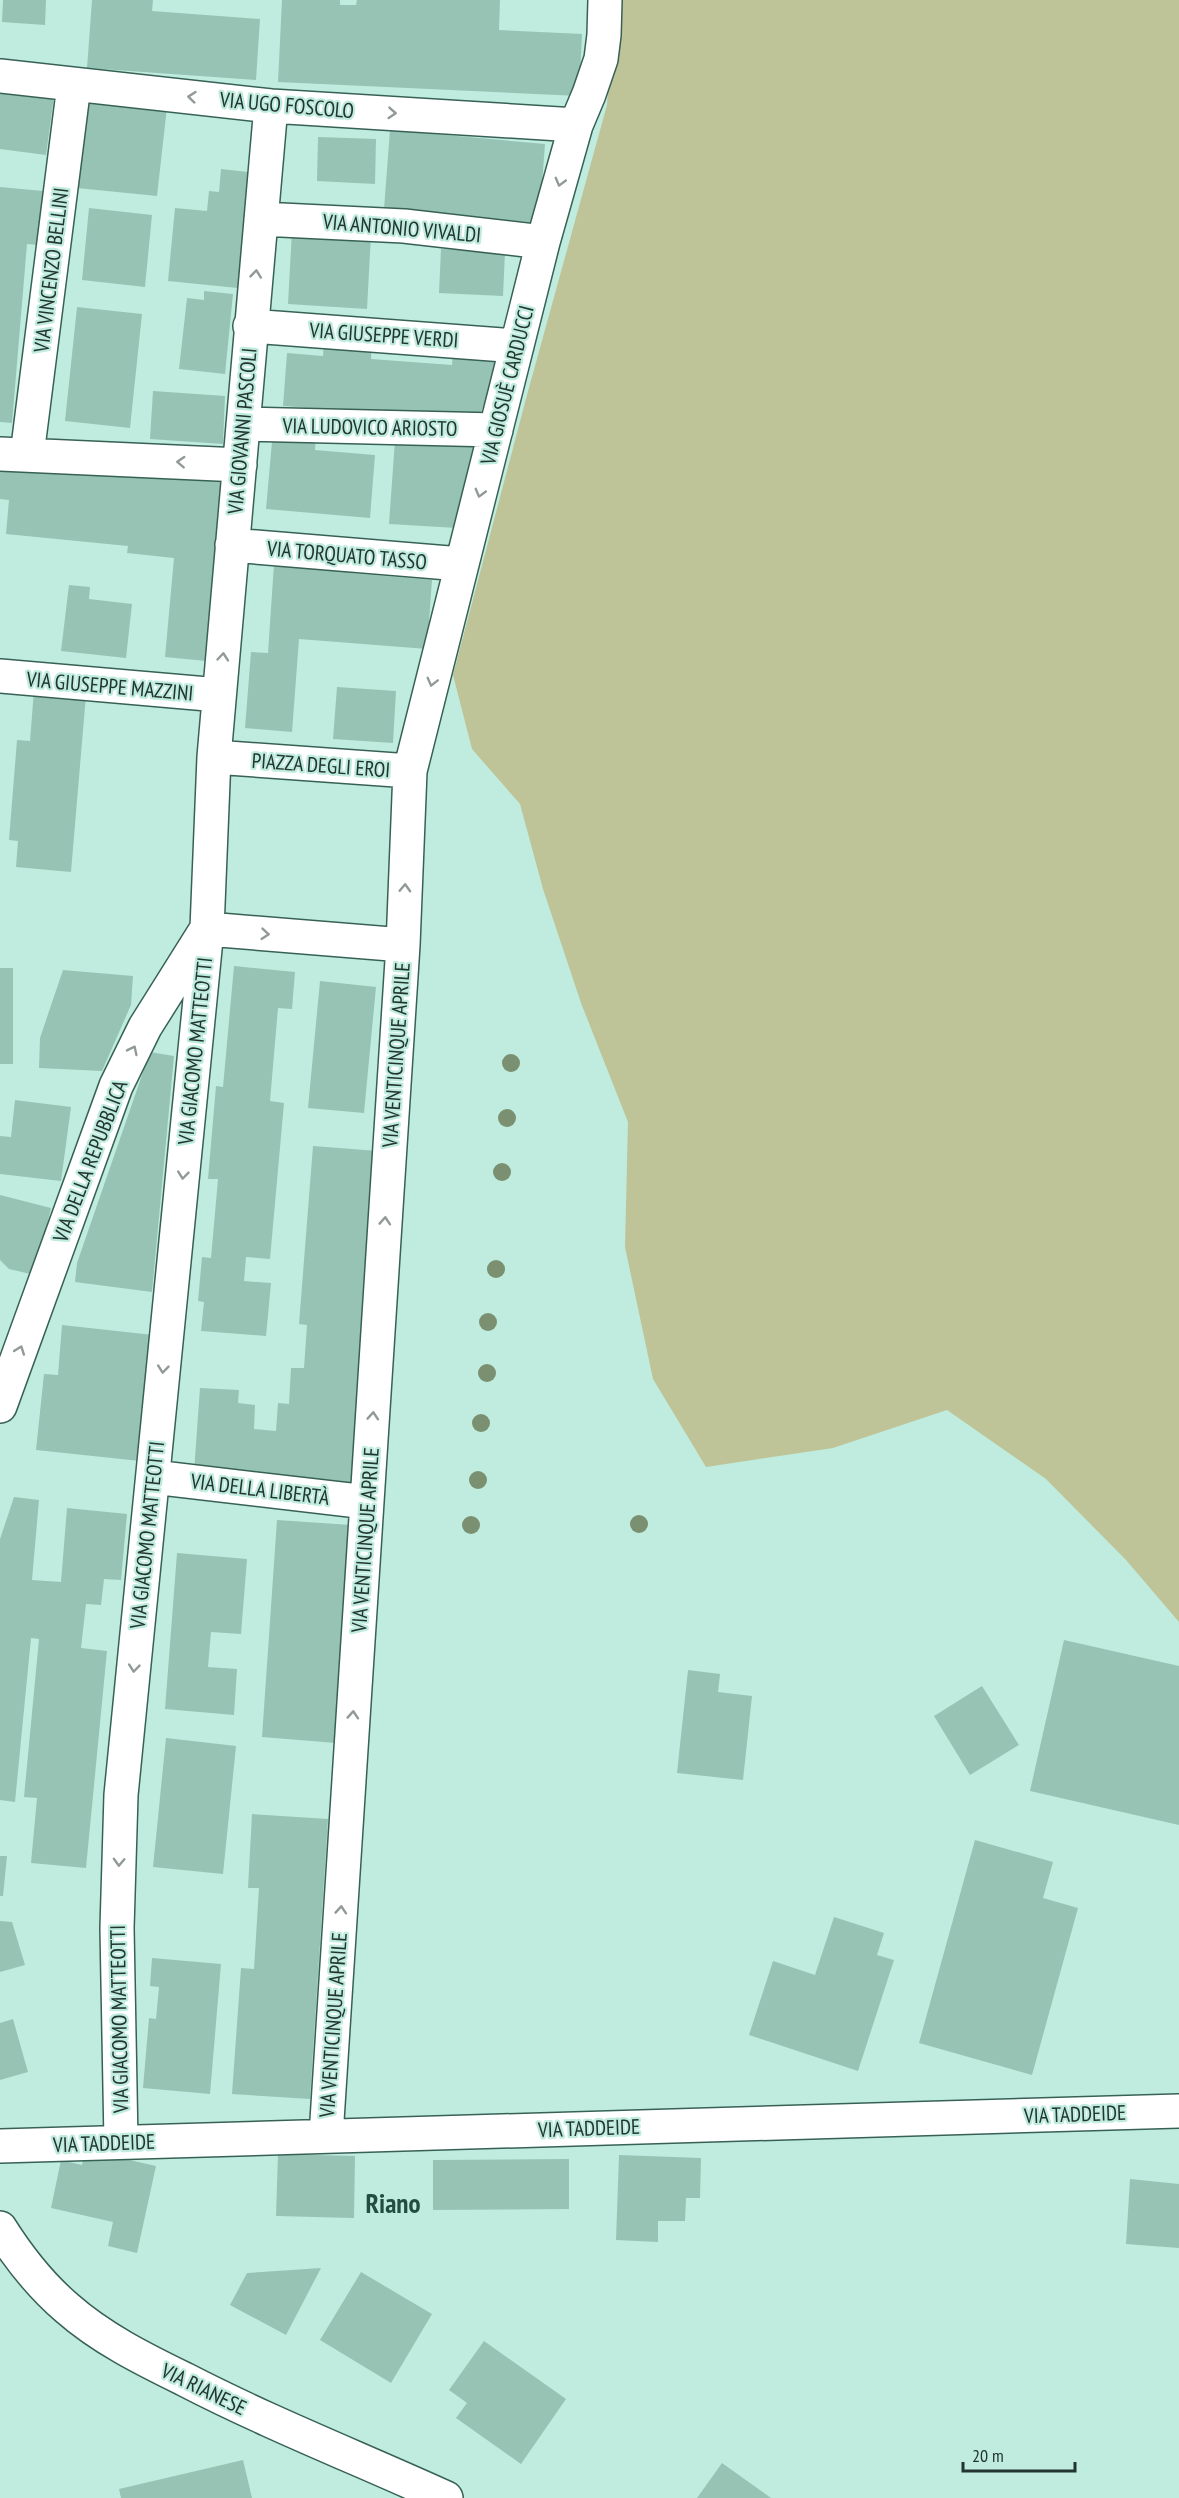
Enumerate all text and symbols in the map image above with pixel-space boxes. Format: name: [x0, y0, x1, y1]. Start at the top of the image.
street label: VIA UGO FOSCOLO: [218, 86, 355, 124]
one-way arrow: [187, 91, 196, 104]
one-way arrow: [388, 107, 397, 120]
one-way arrow: [555, 176, 567, 187]
street label: VIA VINCENZO BELLINI: [27, 186, 75, 355]
street label: VIA ANTONIO VIVALDI: [321, 208, 482, 248]
one-way arrow: [249, 269, 262, 279]
street label: VIA GIOSUÈ CARDUCCI: [474, 303, 540, 468]
street label: VIA GIUSEPPE VERDI: [308, 316, 459, 354]
street label: VIA GIOVANNI PASCOLI: [221, 347, 263, 516]
street label: VIA LUDOVICO ARIOSTO: [281, 412, 458, 442]
one-way arrow: [177, 456, 186, 469]
one-way arrow: [475, 487, 487, 497]
street label: VIA TORQUATO TASSO: [265, 534, 428, 575]
one-way arrow: [216, 652, 229, 661]
street label: VIA GIUSEPPE MAZZINI: [25, 665, 194, 707]
one-way arrow: [426, 676, 439, 686]
street label: PIAZZA DEGLI EROI: [251, 747, 391, 783]
one-way arrow: [399, 883, 412, 892]
one-way arrow: [261, 927, 270, 940]
street label: VIA GIACOMO MATTEOTTI: [172, 956, 218, 1147]
street label: VIA VENTICINQUE APRILE: [376, 962, 416, 1149]
one-way arrow: [126, 1046, 138, 1057]
street label: VIA DELLA REPUBBLICA: [46, 1076, 133, 1247]
one-way arrow: [177, 1171, 190, 1180]
one-way arrow: [379, 1217, 392, 1226]
one-way arrow: [12, 1346, 25, 1356]
one-way arrow: [157, 1365, 170, 1374]
one-way arrow: [366, 1412, 379, 1421]
street label: VIA GIACOMO MATTEOTTI: [124, 1440, 170, 1631]
street label: VIA VENTICINQUE APRILE: [345, 1447, 385, 1634]
street label: VIA DELLA LIBERTÀ: [188, 1467, 331, 1511]
one-way arrow: [128, 1663, 141, 1673]
one-way arrow: [347, 1711, 360, 1720]
one-way arrow: [112, 1858, 125, 1867]
one-way arrow: [334, 1905, 347, 1915]
street label: VIA GIACOMO MATTEOTTI: [104, 1925, 134, 2114]
street label: VIA VENTICINQUE APRILE: [313, 1932, 353, 2119]
street label: VIA TADDEIDE: [1023, 2099, 1126, 2129]
street label: VIA TADDEIDE: [537, 2113, 640, 2143]
street label: VIA TADDEIDE: [52, 2128, 155, 2158]
district label: Riano: [366, 2186, 420, 2220]
street label: VIA RIANESE: [156, 2356, 251, 2421]
scale bar: [963, 2435, 1076, 2473]
text: 20 m: [972, 2444, 1004, 2467]

